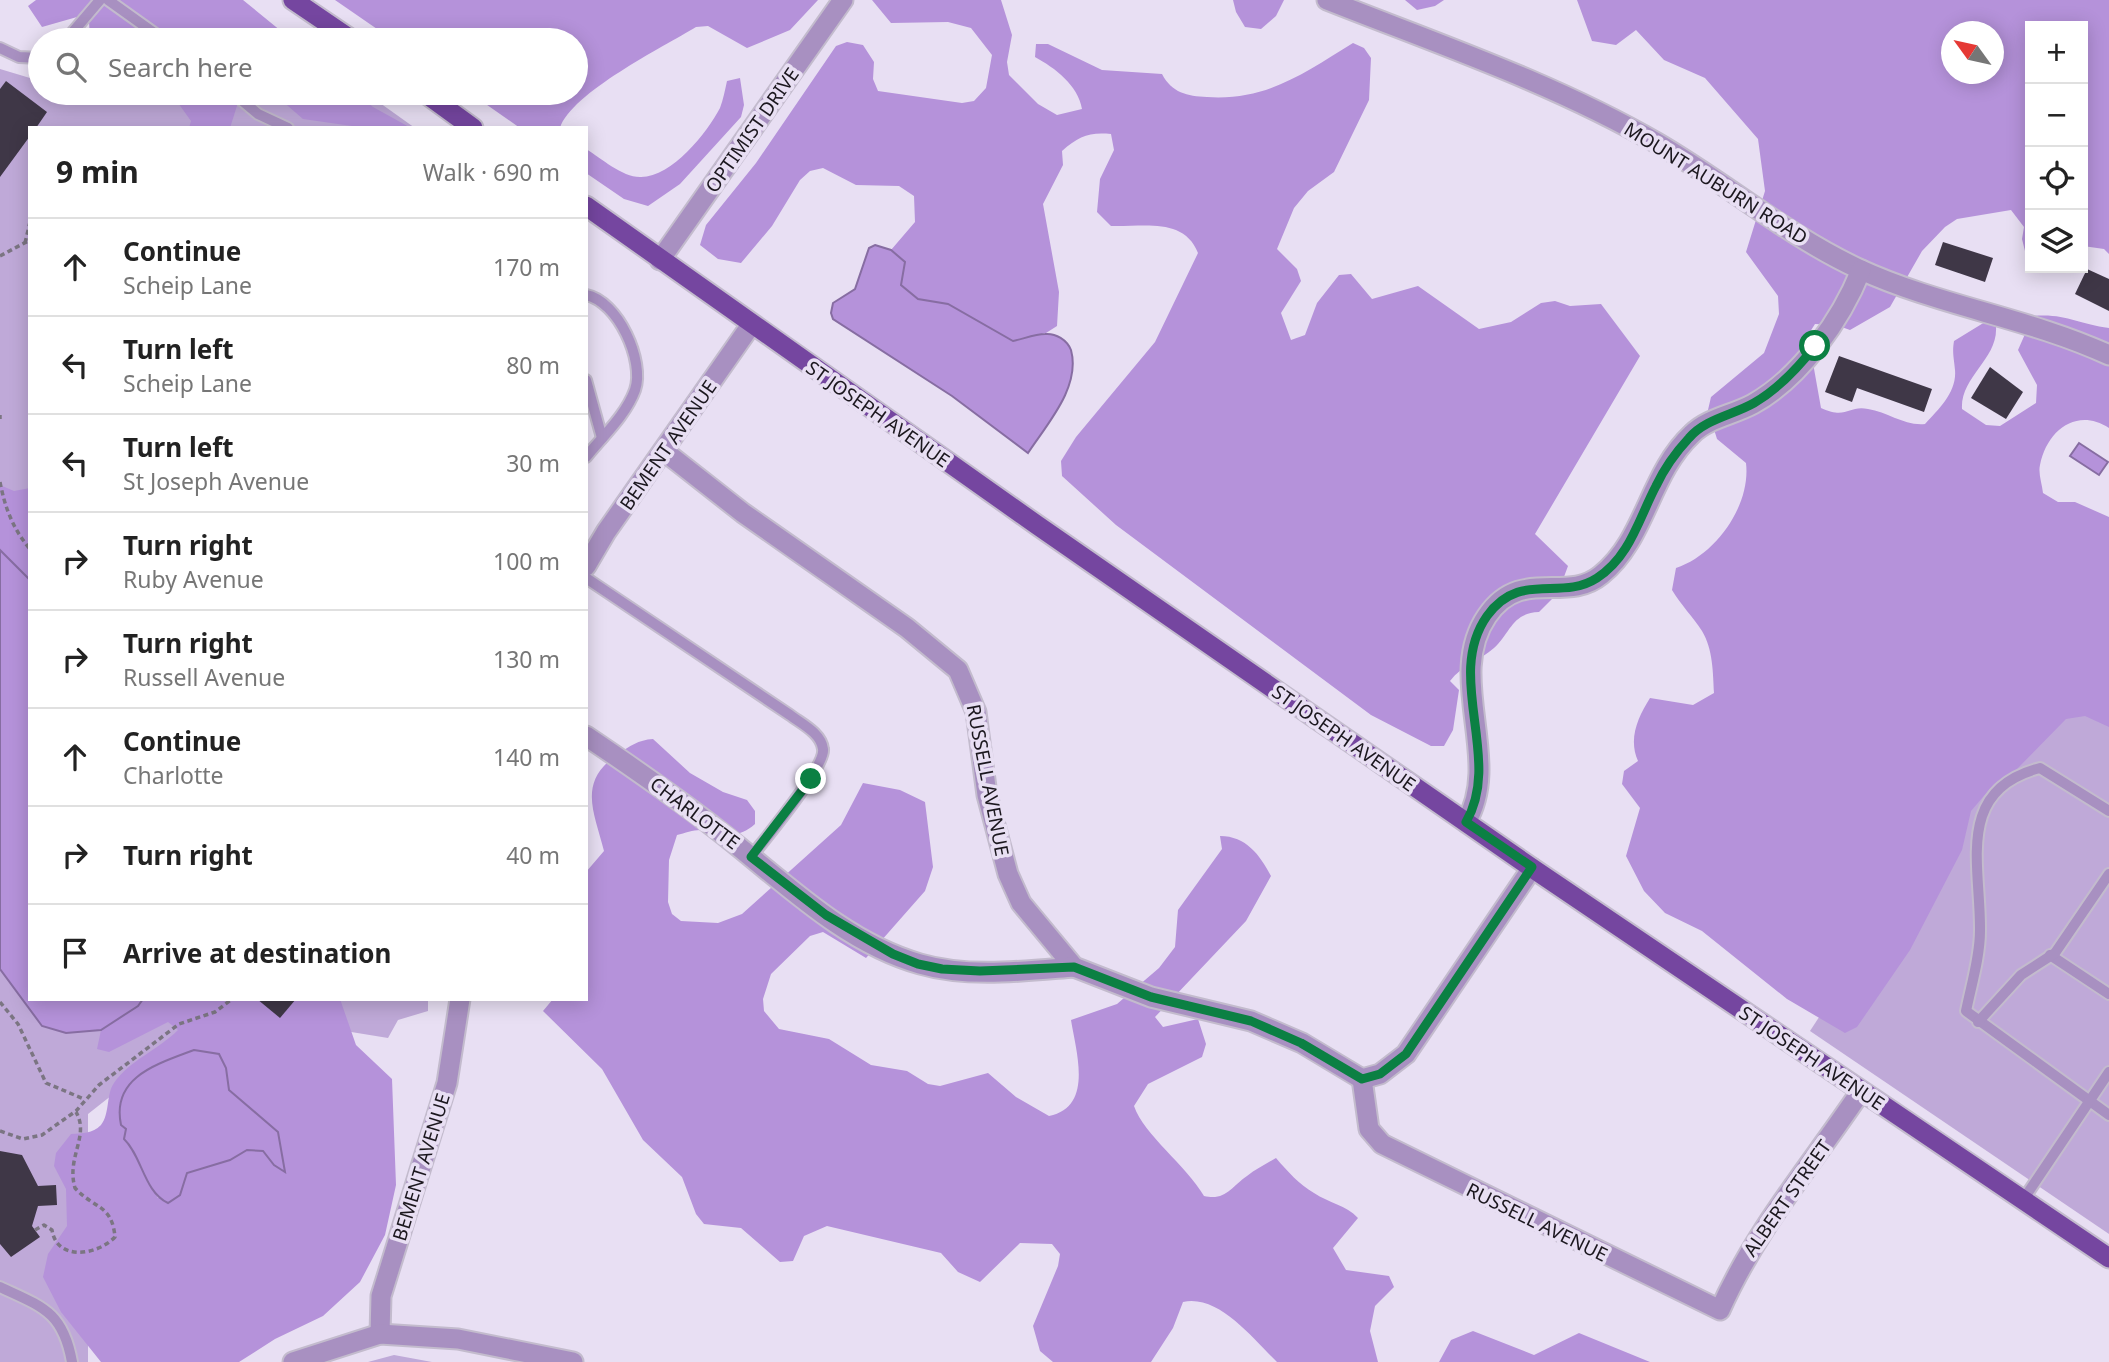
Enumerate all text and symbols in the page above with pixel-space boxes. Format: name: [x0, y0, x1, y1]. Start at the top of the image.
north arrow: [1941, 21, 2004, 84]
map controls: [2025, 21, 2088, 273]
button: +: [2025, 21, 2088, 84]
search box: [28, 28, 588, 105]
icon: search: [52, 48, 90, 86]
text: Search here: [108, 49, 253, 85]
street label: OPTIMIST DRIVE: [699, 62, 805, 198]
button: −: [2025, 84, 2088, 147]
street label: MOUNT AUBURN ROAD: [1619, 116, 1813, 250]
button: locate: [2025, 147, 2088, 210]
text: 9 min: [56, 151, 139, 192]
text: Walk · 690 m: [423, 156, 560, 188]
button: layers: [2025, 210, 2088, 273]
text: Continue: [123, 233, 241, 269]
icon: ahead: [56, 248, 94, 286]
text: 170 m: [493, 251, 560, 283]
text: Scheip Lane: [123, 269, 252, 301]
route start: [1799, 330, 1830, 361]
text: Turn left: [123, 331, 234, 367]
icon: left: [56, 346, 94, 384]
text: 80 m: [506, 349, 560, 381]
street label: ST JOSEPH AVENUE: [801, 355, 955, 473]
text: Scheip Lane: [123, 367, 252, 399]
street label: BEMENT AVENUE: [613, 375, 723, 515]
text: Turn left: [123, 429, 234, 465]
icon: left: [56, 444, 94, 482]
text: 30 m: [506, 447, 560, 479]
text: St Joseph Avenue: [123, 465, 309, 497]
text: Turn right: [123, 527, 253, 563]
icon: right: [56, 542, 94, 580]
text: 100 m: [493, 545, 560, 577]
text: Ruby Avenue: [123, 563, 264, 595]
text: Turn right: [123, 625, 253, 661]
icon: right: [56, 640, 94, 678]
text: 130 m: [493, 643, 560, 675]
text: Russell Avenue: [123, 661, 285, 693]
street label: ST JOSEPH AVENUE: [1267, 679, 1421, 797]
street label: RUSSELL AVENUE: [961, 702, 1015, 858]
text: Continue: [123, 723, 241, 759]
icon: ahead: [56, 738, 94, 776]
text: 140 m: [493, 741, 560, 773]
text: Charlotte: [123, 759, 224, 791]
route end: [795, 763, 826, 794]
street label: CHARLOTTE: [645, 771, 745, 855]
icon: right: [56, 836, 94, 874]
text: Turn right: [123, 837, 253, 873]
text: 40 m: [506, 839, 560, 871]
icon: arrive: [56, 934, 94, 972]
text: Arrive at destination: [123, 935, 392, 971]
street label: ST JOSEPH AVENUE: [1734, 1000, 1890, 1116]
street label: BEMENT AVENUE: [386, 1090, 456, 1244]
street label: ALBERT STREET: [1737, 1134, 1837, 1262]
street label: RUSSELL AVENUE: [1462, 1177, 1612, 1267]

